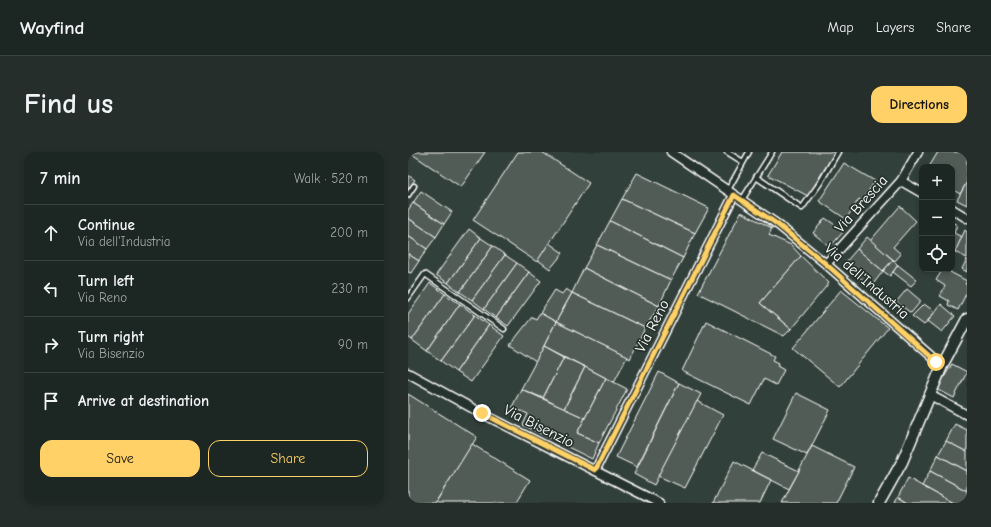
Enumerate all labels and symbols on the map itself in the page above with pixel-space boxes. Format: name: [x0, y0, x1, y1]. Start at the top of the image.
street label: Via Brescia: [830, 171, 892, 237]
street label: Via dell'Industria: [821, 239, 913, 323]
street label: Via Reno: [631, 297, 673, 355]
route start: [927, 353, 945, 371]
street label: Via Bisenzio: [501, 401, 577, 451]
route end: [473, 404, 491, 422]

